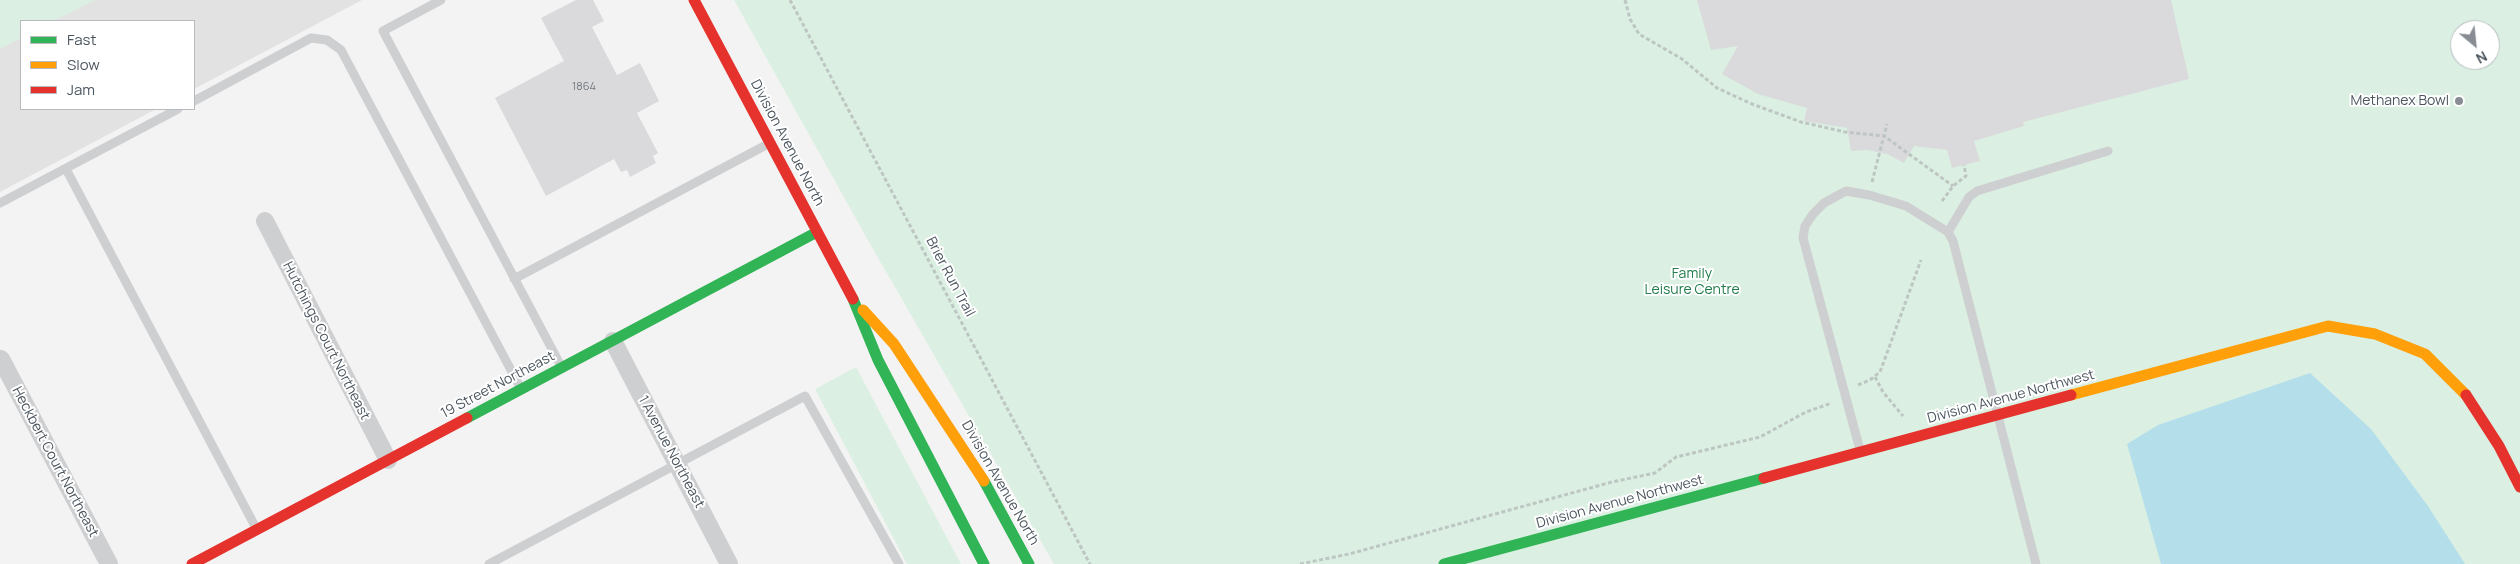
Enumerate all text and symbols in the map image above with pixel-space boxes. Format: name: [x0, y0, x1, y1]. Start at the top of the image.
legend: [20, 20, 195, 110]
north arrow: [2450, 20, 2500, 70]
text: Fast: [67, 29, 96, 50]
text: N: [2473, 47, 2491, 69]
text: Slow: [67, 54, 100, 75]
street label: Division Avenue North: [747, 77, 827, 209]
text: Jam: [67, 79, 95, 100]
house number: 1864: [572, 80, 596, 94]
place label: Methanex Bowl: [2350, 93, 2449, 109]
marker: Methanex Bowl: [2453, 95, 2465, 107]
street label: Brier Run Trail: [922, 234, 978, 320]
street label: Hutchings Court Northeast: [279, 259, 373, 423]
park label: Family Leisure Centre: [1644, 266, 1740, 298]
street label: 19 Street Northeast: [438, 348, 558, 422]
street label: Division Avenue Northwest: [1926, 367, 2096, 427]
street label: Heckbert Court Northeast: [8, 384, 102, 540]
street label: 1 Avenue Northeast: [634, 393, 708, 511]
street label: Division Avenue North: [958, 418, 1042, 548]
street label: Division Avenue Northwest: [1535, 472, 1705, 532]

